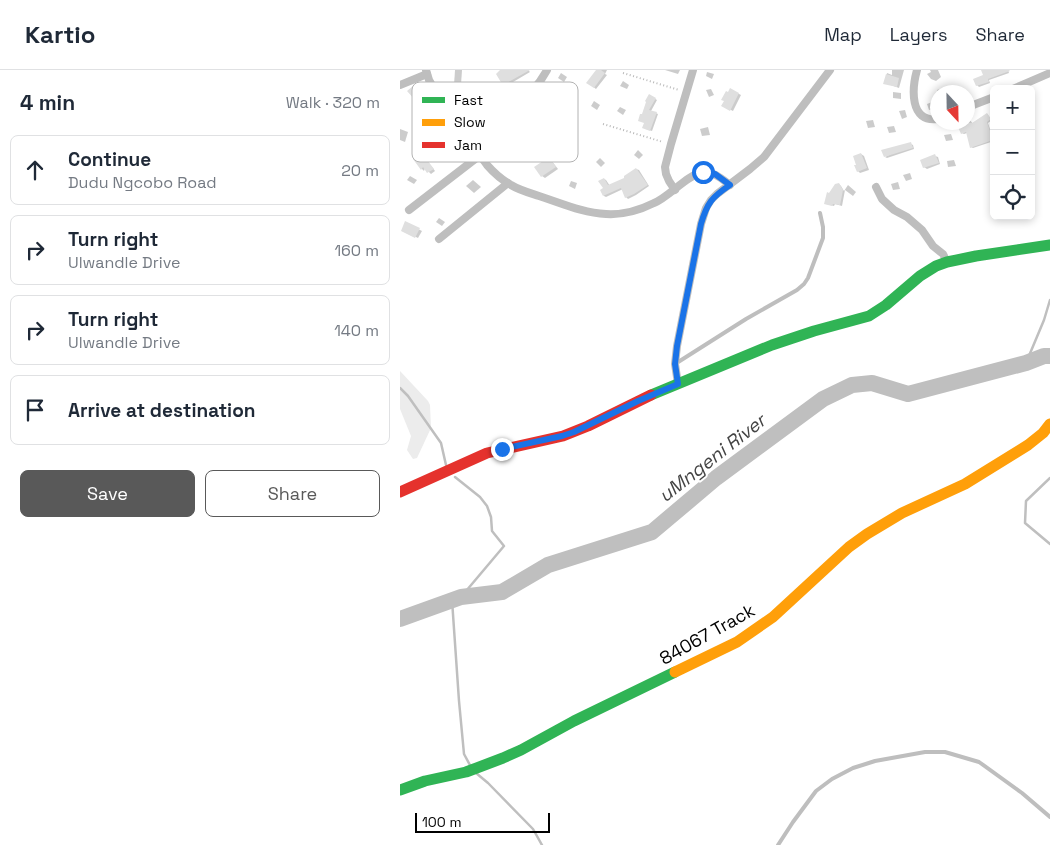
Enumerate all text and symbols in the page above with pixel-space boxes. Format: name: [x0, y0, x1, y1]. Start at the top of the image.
text: Kartio: [25, 19, 95, 50]
text: Map: [824, 23, 862, 46]
text: Layers: [890, 23, 947, 46]
text: Share: [975, 23, 1025, 46]
legend: [412, 82, 578, 162]
north arrow: [930, 85, 975, 130]
map controls: [990, 85, 1035, 220]
button: +: [990, 85, 1035, 130]
text: 4 min: [20, 89, 75, 116]
text: Fast: [454, 91, 483, 109]
text: Walk · 320 m: [286, 92, 380, 113]
text: Slow: [454, 113, 486, 131]
button: −: [990, 130, 1035, 175]
text: Jam: [454, 136, 482, 154]
text: Continue: [68, 147, 151, 172]
icon: ahead: [21, 156, 49, 184]
text: 20 m: [341, 160, 379, 181]
route start: [692, 161, 715, 184]
text: Dudu Ngcobo Road: [68, 172, 217, 193]
button: locate: [990, 175, 1035, 220]
text: Turn right: [68, 227, 158, 252]
icon: right: [21, 236, 49, 264]
text: 160 m: [334, 240, 379, 261]
text: Ulwandle Drive: [68, 252, 180, 273]
text: Turn right: [68, 307, 158, 332]
icon: right: [21, 316, 49, 344]
text: 140 m: [334, 320, 379, 341]
text: Ulwandle Drive: [68, 332, 180, 353]
icon: arrive: [21, 396, 49, 424]
text: Arrive at destination: [68, 398, 256, 423]
water label: uMngeni River: [653, 407, 772, 508]
route end: [491, 438, 514, 461]
button: Save: [20, 470, 195, 517]
button: Share: [205, 470, 380, 517]
street label: 84067 Track: [655, 598, 759, 670]
scale bar: [415, 810, 550, 833]
text: 100 m: [422, 813, 461, 831]

